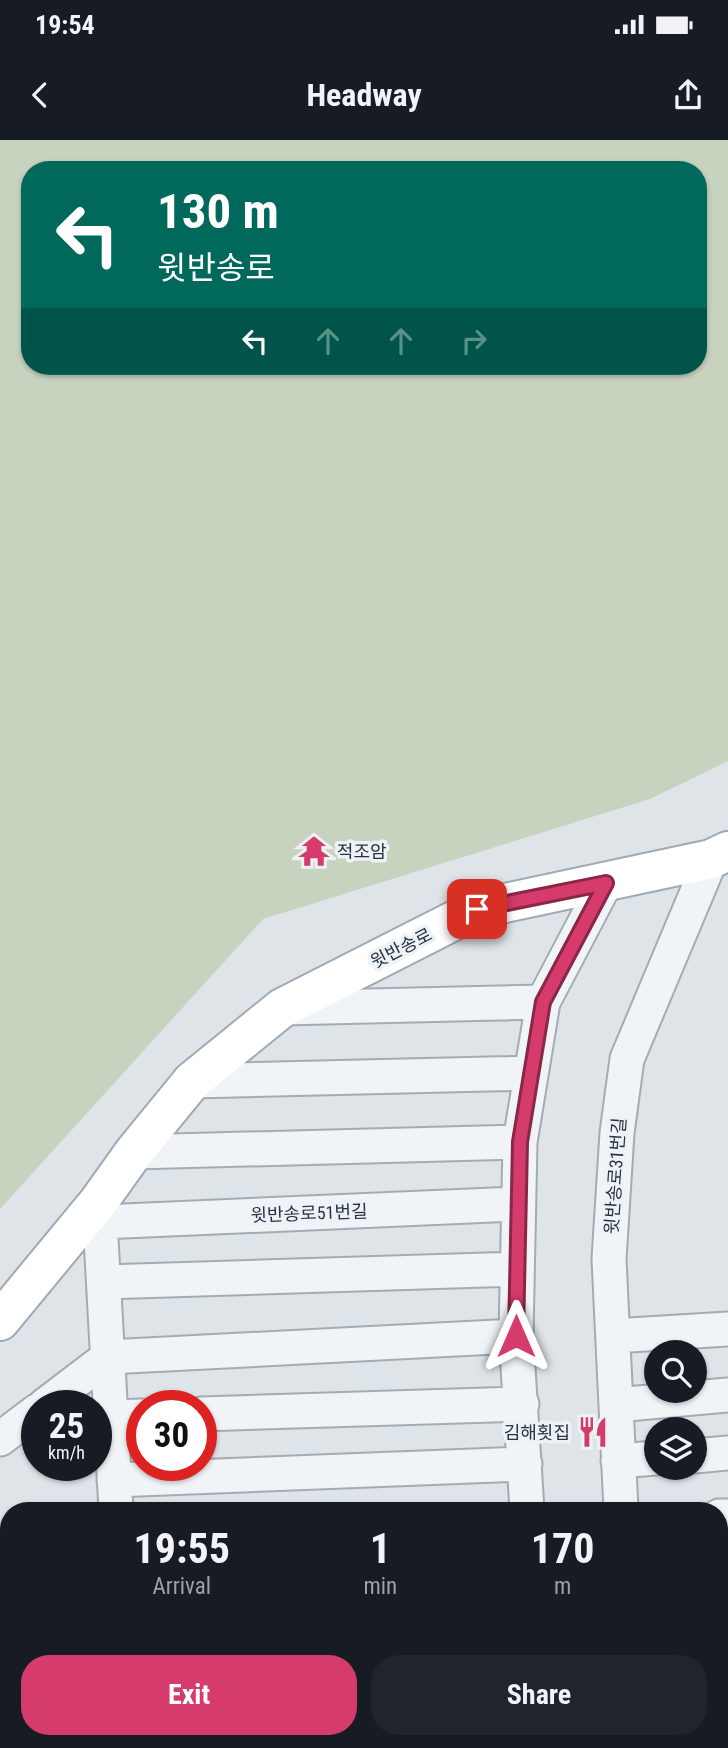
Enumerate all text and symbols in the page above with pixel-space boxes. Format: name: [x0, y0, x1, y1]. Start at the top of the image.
text: 19:54: [35, 10, 95, 40]
icon: back: [21, 76, 59, 114]
text: Headway: [306, 76, 422, 114]
icon: share: [669, 76, 707, 114]
text: 130 m: [157, 183, 279, 240]
icon: left: [42, 189, 133, 280]
text: 윗반송로: [157, 249, 275, 287]
icon: left: [236, 322, 274, 360]
icon: ahead: [309, 322, 347, 360]
icon: ahead: [382, 322, 420, 360]
icon: right: [455, 322, 493, 360]
temple icon: 적조암: [297, 834, 331, 868]
place label: 적조암: [337, 841, 387, 862]
pin: [447, 879, 507, 939]
icon: arrive: [458, 890, 496, 928]
street label: 윗반송로: [367, 924, 435, 972]
street label: 윗반송로31번길: [600, 1117, 630, 1235]
street label: 윗반송로51번길: [250, 1200, 368, 1226]
position arrow: [479, 1299, 553, 1373]
map controls: [644, 1340, 707, 1480]
button: search: [644, 1340, 707, 1403]
speed limit sign: 30: [126, 1390, 217, 1481]
text: 25: [49, 1406, 84, 1447]
restaurant icon: 김해횟집: [576, 1415, 610, 1449]
button: layers: [644, 1417, 707, 1480]
place label: 김해횟집: [504, 1422, 570, 1443]
text: km/h: [48, 1442, 85, 1463]
text: 19:55: [134, 1524, 230, 1573]
text: 1: [370, 1524, 391, 1573]
text: 170: [531, 1524, 594, 1573]
text: Arrival: [152, 1573, 211, 1600]
text: min: [363, 1573, 397, 1600]
text: m: [554, 1573, 571, 1600]
button: Exit: [21, 1655, 357, 1735]
button: Share: [371, 1655, 707, 1735]

